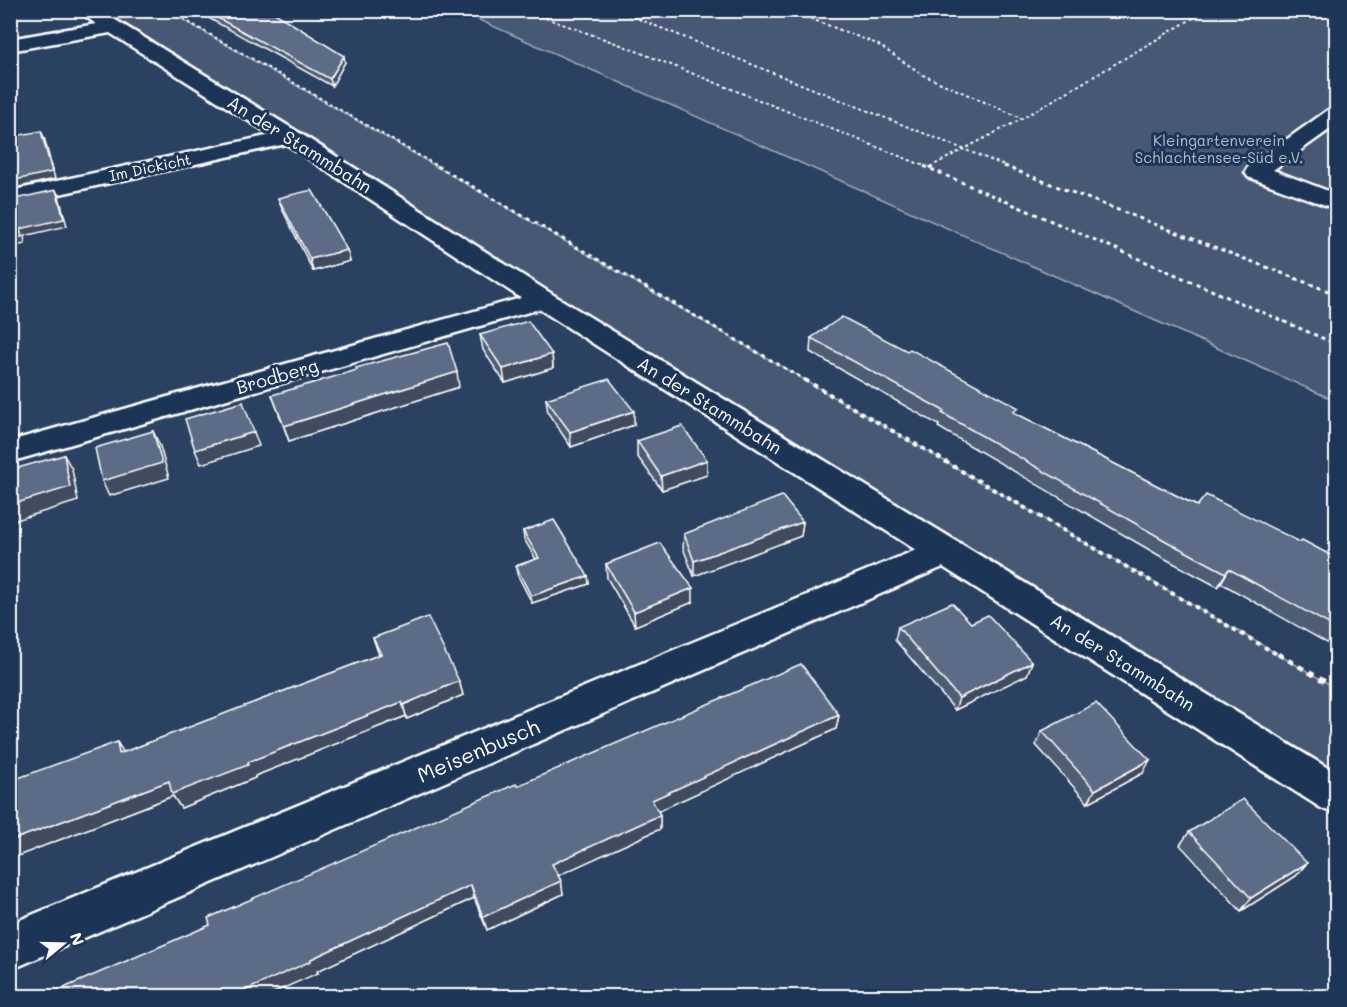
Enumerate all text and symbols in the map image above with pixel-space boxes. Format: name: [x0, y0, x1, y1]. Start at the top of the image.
street label: An der Stammbahn: [223, 90, 377, 198]
park label: Kleingartenverein Schlachtensee-Süd e.V.: [1135, 130, 1303, 167]
street label: Im Dickicht: [107, 149, 193, 185]
street label: An der Stammbahn: [633, 351, 787, 459]
street label: Brodberg: [233, 353, 321, 399]
street label: An der Stammbahn: [1046, 608, 1200, 716]
street label: Meisenbusch: [413, 712, 543, 788]
north arrow: [33, 914, 93, 974]
text: N: [66, 930, 90, 948]

